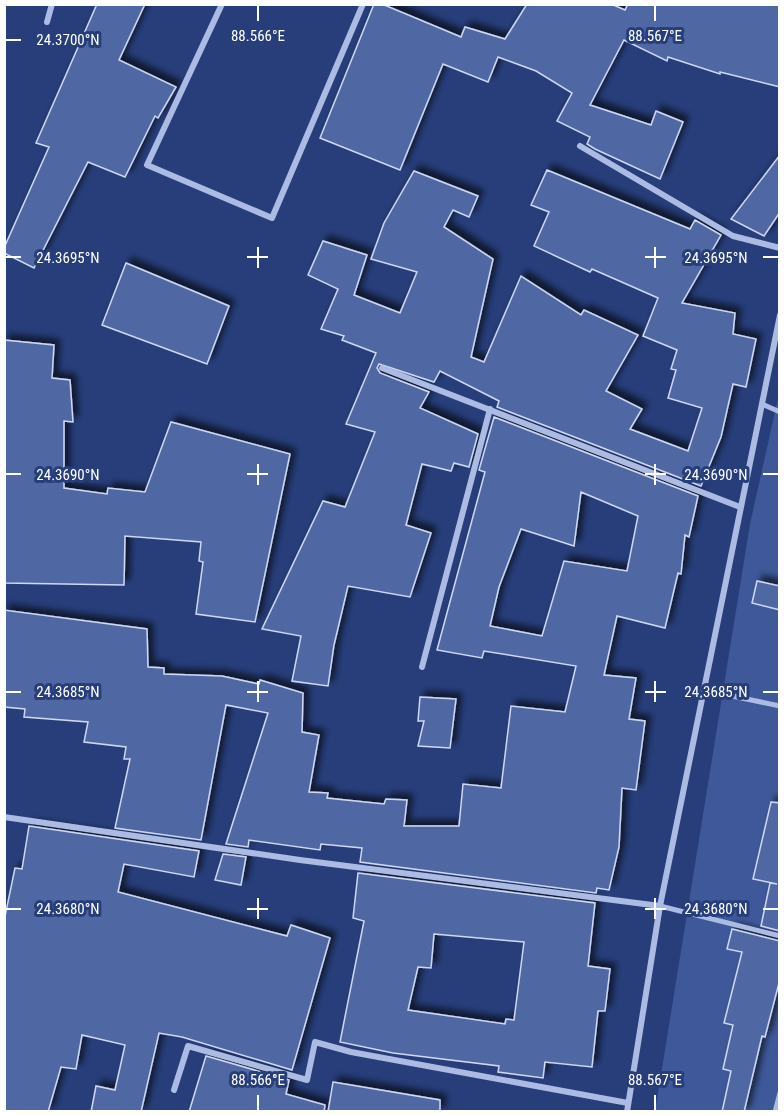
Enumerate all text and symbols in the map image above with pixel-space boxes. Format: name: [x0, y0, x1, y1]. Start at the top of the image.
text: 88.566°E: [231, 27, 285, 45]
text: 88.567°E: [628, 27, 682, 45]
text: 24.3700°N: [36, 31, 100, 49]
text: 24.3695°N: [36, 249, 100, 267]
text: 24.3695°N: [684, 249, 748, 267]
text: 24.3690°N: [36, 466, 100, 484]
text: 24.3690°N: [684, 466, 748, 484]
text: 24.3685°N: [36, 683, 100, 701]
text: 24.3685°N: [684, 683, 748, 701]
text: 24.3680°N: [36, 900, 100, 918]
text: 24.3680°N: [684, 900, 748, 918]
text: 88.566°E: [231, 1071, 285, 1089]
text: 88.567°E: [628, 1071, 682, 1089]

